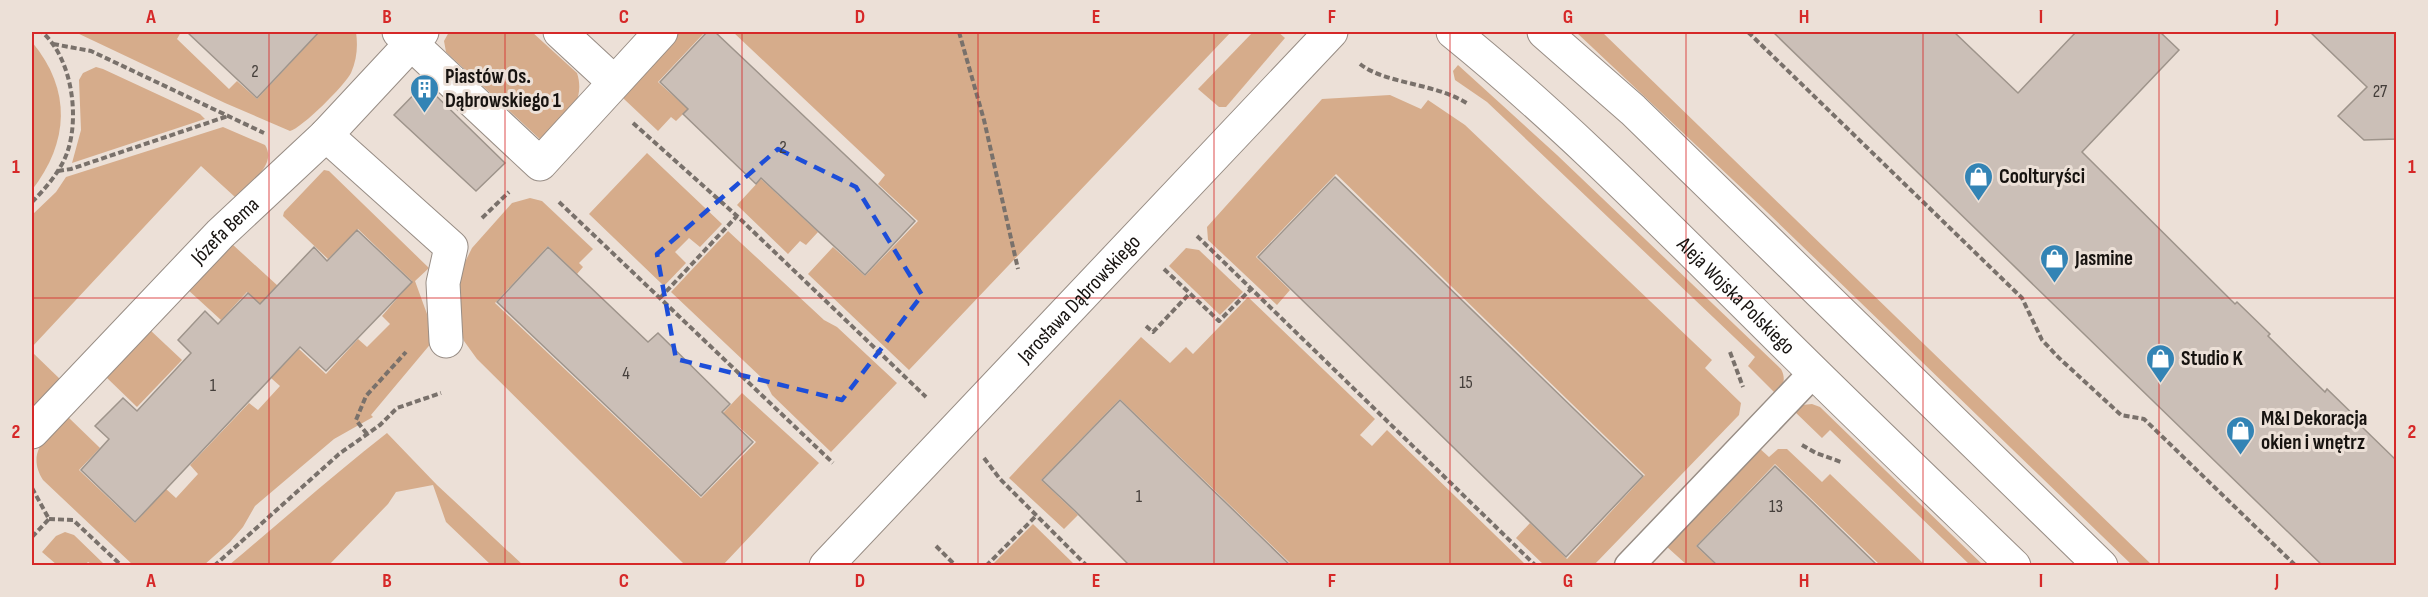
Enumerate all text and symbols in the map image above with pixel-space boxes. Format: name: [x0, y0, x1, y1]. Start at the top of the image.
text: A: [145, 5, 156, 29]
text: B: [382, 5, 392, 29]
text: C: [619, 5, 629, 29]
text: D: [855, 5, 865, 29]
text: E: [1092, 5, 1100, 29]
text: F: [1328, 5, 1336, 29]
text: G: [1563, 5, 1573, 29]
text: H: [1799, 5, 1809, 29]
text: I: [2039, 5, 2043, 29]
text: J: [2274, 5, 2279, 29]
house number: 2: [251, 61, 259, 82]
place label: Piastów Os. Dąbrowskiego 1: [445, 64, 561, 113]
building icon: Piastów Os. Dąbrowskiego 1: [408, 72, 440, 114]
house number: 27: [2373, 81, 2388, 102]
house number: 2: [779, 137, 787, 158]
text: 1: [12, 155, 20, 179]
text: 1: [2408, 155, 2416, 179]
shop icon: Coolturyści: [1962, 160, 1994, 202]
place label: Coolturyści: [1999, 164, 2085, 189]
street label: Józefa Bema: [185, 192, 264, 270]
street label: Jarosława Dąbrowskiego: [1012, 229, 1145, 369]
street label: Aleja Wojska Polskiego: [1671, 231, 1800, 359]
shop icon: Jasmine: [2038, 242, 2070, 284]
place label: Jasmine: [2074, 246, 2133, 271]
shop icon: Studio K: [2144, 342, 2176, 384]
place label: Studio K: [2181, 346, 2243, 371]
house number: 4: [622, 363, 630, 384]
house number: 15: [1459, 372, 1473, 393]
house number: 1: [210, 375, 217, 396]
place label: M&I Dekoracja okien i wnętrz: [2261, 406, 2367, 455]
shop icon: M&I Dekoracja okien i wnętrz: [2224, 414, 2256, 456]
text: 2: [12, 420, 20, 444]
text: 2: [2408, 420, 2416, 444]
house number: 1: [1136, 486, 1143, 507]
house number: 13: [1769, 496, 1783, 517]
text: A: [145, 569, 156, 593]
text: B: [382, 569, 392, 593]
text: C: [619, 569, 629, 593]
text: D: [855, 569, 865, 593]
text: E: [1092, 569, 1100, 593]
text: F: [1328, 569, 1336, 593]
text: G: [1563, 569, 1573, 593]
text: H: [1799, 569, 1809, 593]
text: I: [2039, 569, 2043, 593]
text: J: [2274, 569, 2279, 593]

